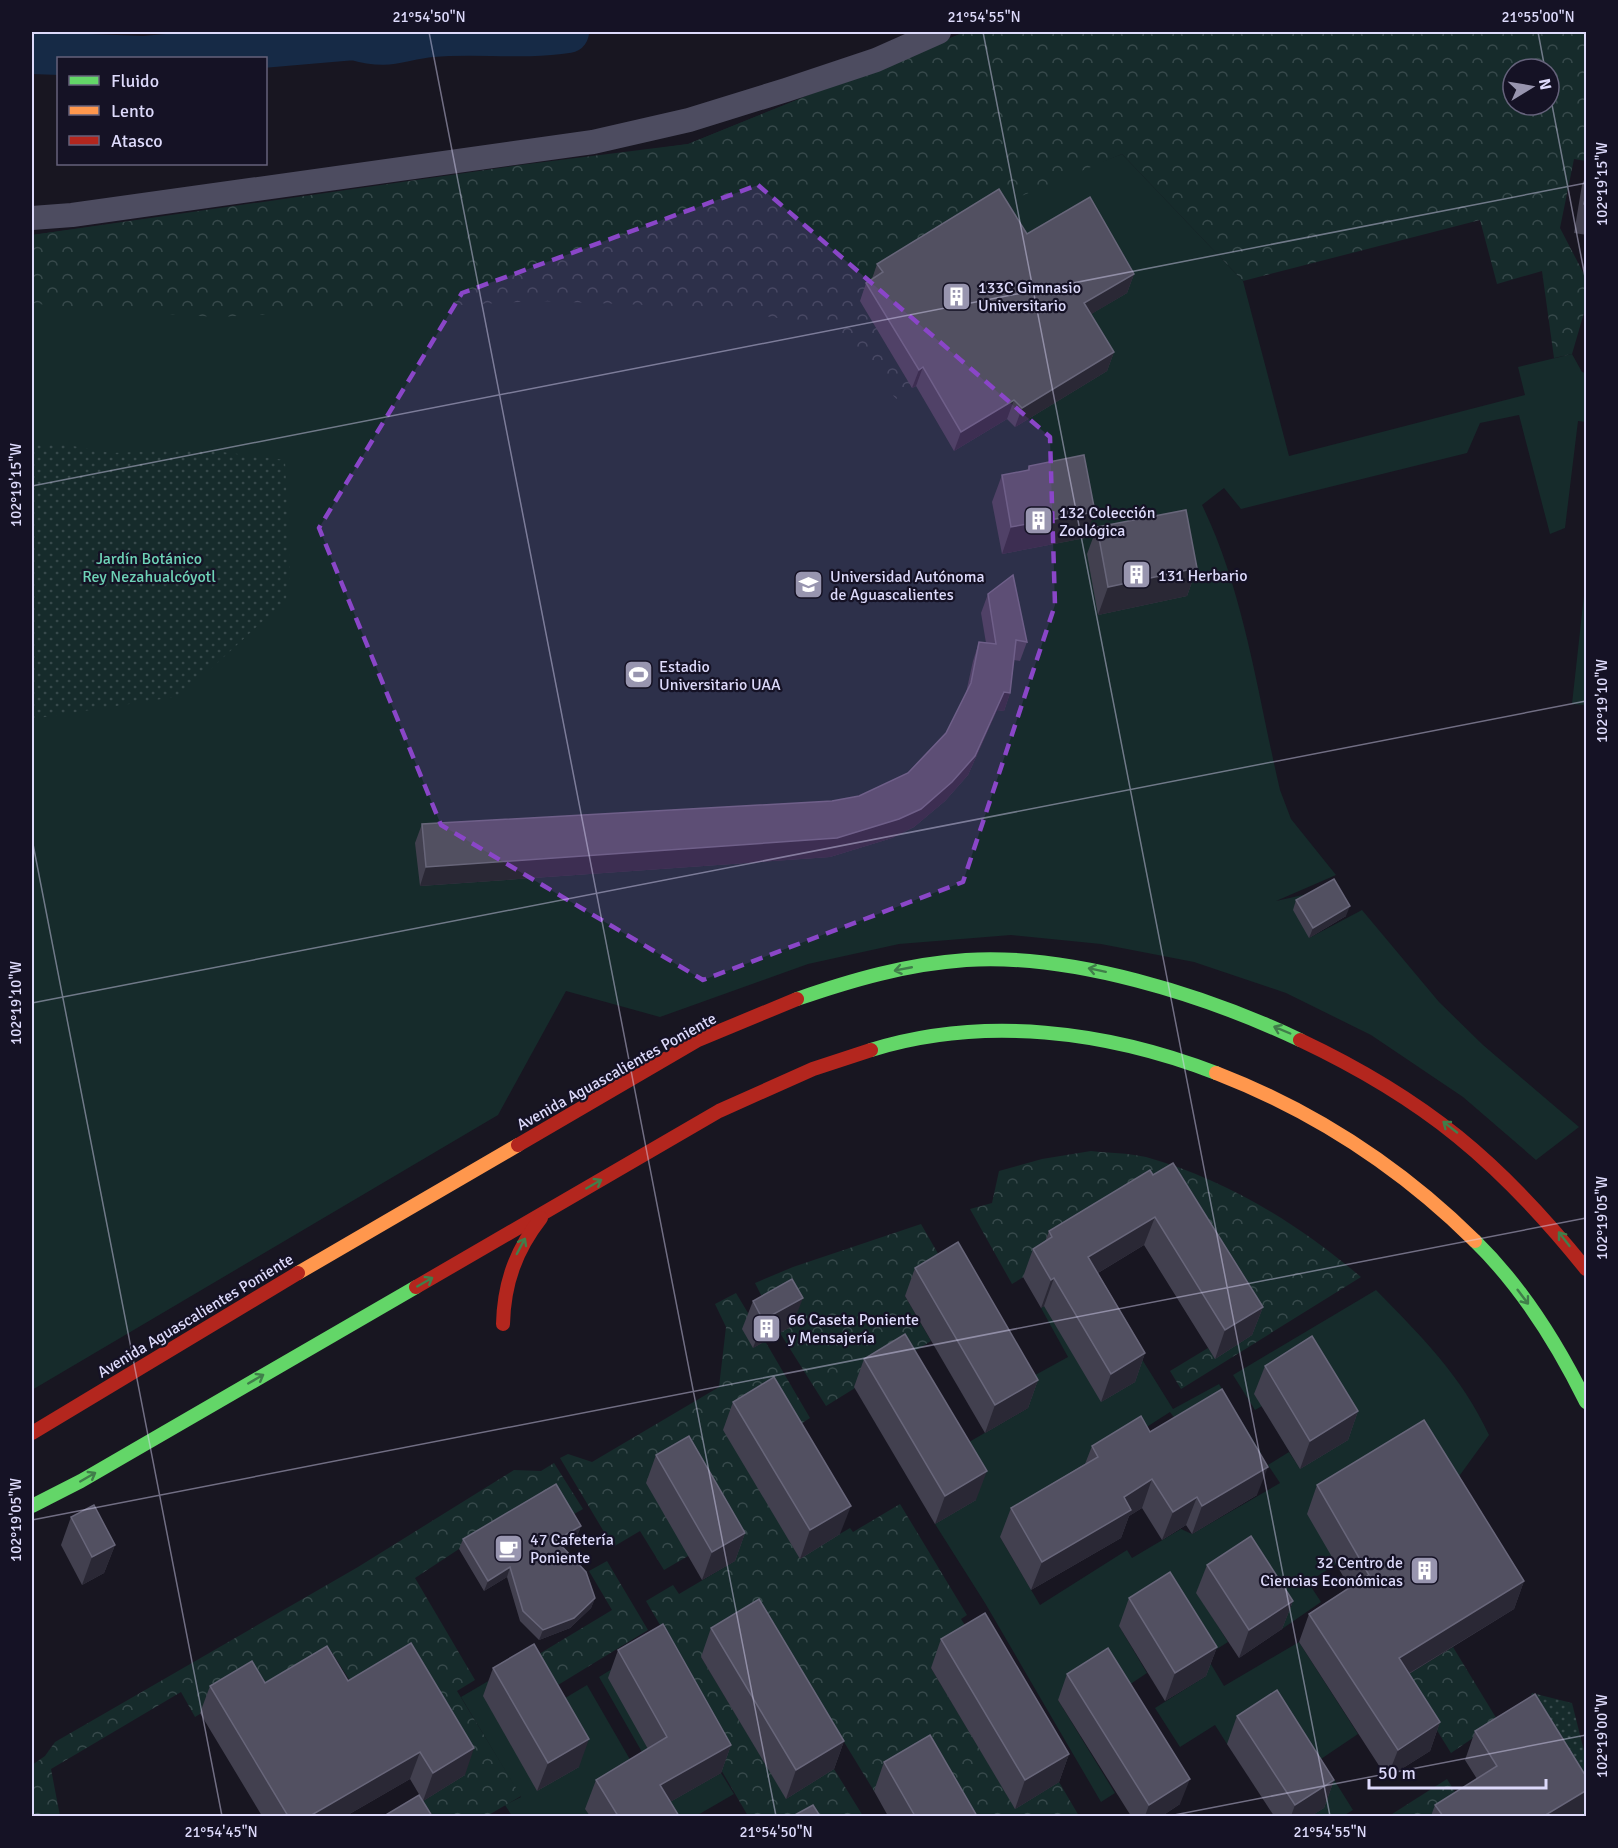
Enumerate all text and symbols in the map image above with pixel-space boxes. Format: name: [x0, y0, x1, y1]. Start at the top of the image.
text: 21°54'50"N: [392, 8, 466, 26]
text: 21°54'55"N: [947, 8, 1021, 26]
text: 21°55'00"N: [1501, 8, 1575, 26]
legend: [57, 57, 267, 165]
north arrow: [1501, 57, 1561, 117]
text: Fluido: [111, 70, 159, 92]
text: N: [1534, 77, 1556, 92]
text: Lento: [111, 100, 154, 122]
text: Atasco: [111, 130, 163, 152]
text: 102°19'15"W: [1593, 142, 1611, 226]
place label: 133C Gimnasio Universitario: [978, 278, 1081, 316]
building icon: 133C Gimnasio Universitario: [941, 280, 973, 312]
text: 102°19'15"W: [7, 443, 25, 527]
place label: 132 Colección Zoológica: [1059, 503, 1155, 541]
building icon: 132 Colección Zoológica: [1022, 505, 1054, 537]
park label: Jardín Botánico Rey Nezahualcóyotl: [82, 549, 216, 587]
building icon: 131 Herbario: [1121, 559, 1153, 591]
place label: 131 Herbario: [1158, 566, 1248, 586]
place label: Universidad Autónoma de Aguascalientes: [830, 567, 985, 605]
school or university icon: Universidad Autónoma de Aguascalientes: [793, 569, 825, 601]
place label: Estadio Universitario UAA: [659, 657, 781, 695]
sports icon: Estadio Universitario UAA: [622, 659, 654, 691]
text: 102°19'10"W: [1593, 659, 1611, 743]
text: 102°19'10"W: [7, 961, 25, 1045]
one-way arrow: [894, 964, 914, 975]
one-way arrow: [1088, 964, 1107, 975]
street label: Avenida Aguascalientes Poniente: [513, 1009, 720, 1135]
one-way arrow: [1273, 1024, 1292, 1035]
one-way arrow: [1443, 1121, 1459, 1134]
text: 102°19'05"W: [1593, 1176, 1611, 1260]
one-way arrow: [585, 1177, 602, 1189]
one-way arrow: [1557, 1231, 1570, 1247]
one-way arrow: [516, 1238, 527, 1256]
street label: Avenida Aguascalientes Poniente: [94, 1249, 297, 1382]
one-way arrow: [416, 1275, 433, 1287]
one-way arrow: [1517, 1288, 1530, 1304]
place label: 66 Caseta Poniente y Mensajería: [788, 1310, 919, 1348]
building icon: 66 Caseta Poniente y Mensajería: [751, 1312, 783, 1344]
one-way arrow: [247, 1373, 264, 1385]
one-way arrow: [79, 1471, 96, 1483]
text: 102°19'05"W: [7, 1478, 25, 1562]
place label: 47 Cafetería Poniente: [530, 1530, 614, 1568]
cafe icon: 47 Cafetería Poniente: [493, 1532, 525, 1564]
place label: 32 Centro de Ciencias Económicas: [1260, 1553, 1403, 1591]
building icon: 32 Centro de Ciencias Económicas: [1408, 1555, 1440, 1587]
text: 102°19'00"W: [1593, 1694, 1611, 1778]
scale bar: [1369, 1752, 1546, 1790]
text: 50 m: [1378, 1762, 1416, 1784]
text: 21°54'45"N: [184, 1823, 258, 1841]
text: 21°54'50"N: [739, 1823, 813, 1841]
text: 21°54'55"N: [1293, 1823, 1367, 1841]

